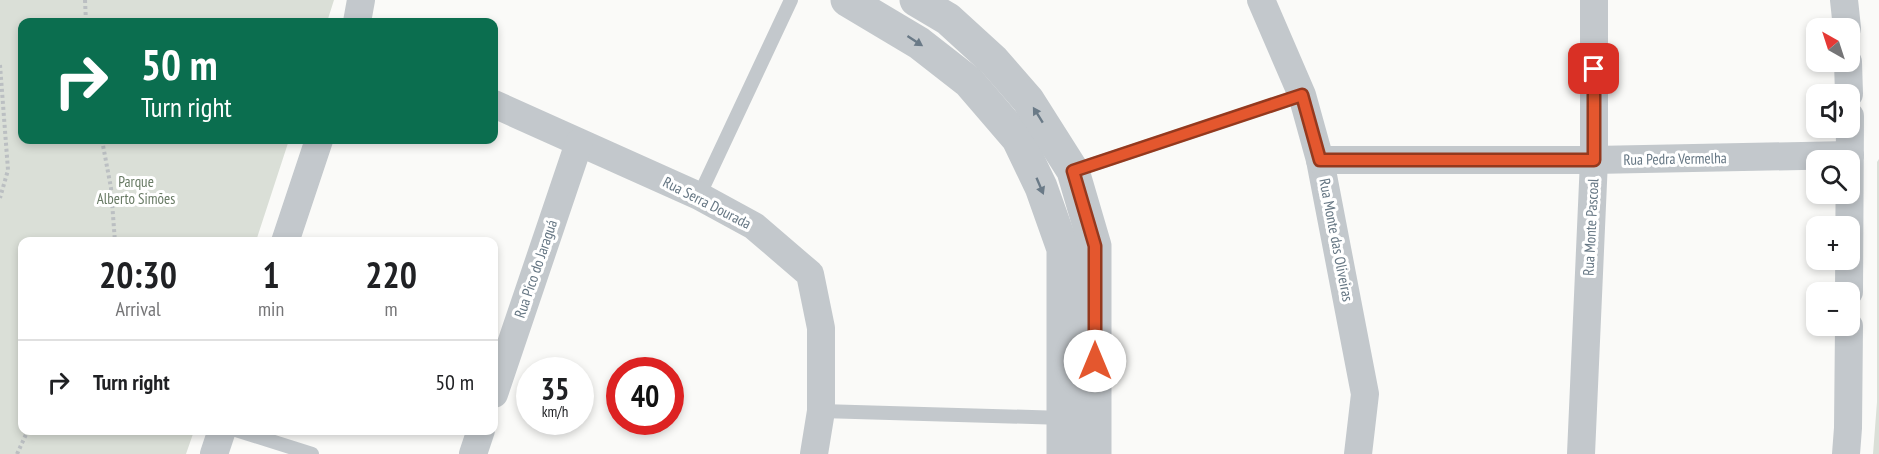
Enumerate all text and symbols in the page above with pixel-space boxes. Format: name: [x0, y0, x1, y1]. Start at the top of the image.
north arrow: [1806, 18, 1860, 72]
map controls: [1806, 18, 1860, 336]
one-way arrow: [907, 35, 923, 46]
text: 50 m: [141, 37, 218, 92]
icon: right: [42, 42, 120, 120]
pin: [1568, 43, 1619, 94]
icon: arrive: [1577, 52, 1610, 85]
button: sound: [1806, 84, 1860, 138]
text: Turn right: [141, 90, 232, 124]
one-way arrow: [1032, 107, 1043, 123]
street label: Rua Pedra Vermelha: [1623, 148, 1727, 169]
button: search: [1806, 150, 1860, 204]
park label: Parque Alberto Simões: [97, 172, 175, 208]
street label: Rua Serra Dourada: [660, 172, 754, 233]
one-way arrow: [1035, 177, 1045, 195]
street label: Rua Monte das Oliveiras: [1315, 177, 1358, 303]
street label: Rua Monte Pascoal: [1578, 177, 1603, 276]
button: +: [1806, 216, 1860, 270]
street label: Rua Pico do Jaraguá: [510, 217, 561, 320]
text: 20:30: [99, 251, 177, 298]
text: 1: [262, 251, 280, 298]
text: 220: [365, 251, 417, 298]
button: −: [1806, 282, 1860, 336]
text: Arrival: [115, 296, 161, 322]
text: min: [258, 296, 284, 322]
text: m: [385, 296, 398, 322]
position arrow: [1063, 329, 1127, 393]
speed limit sign: 40: [606, 357, 684, 435]
icon: right: [42, 366, 75, 399]
text: Turn right: [93, 368, 170, 396]
text: 50 m: [435, 368, 474, 396]
text: 35: [541, 369, 569, 408]
text: km/h: [542, 402, 568, 421]

